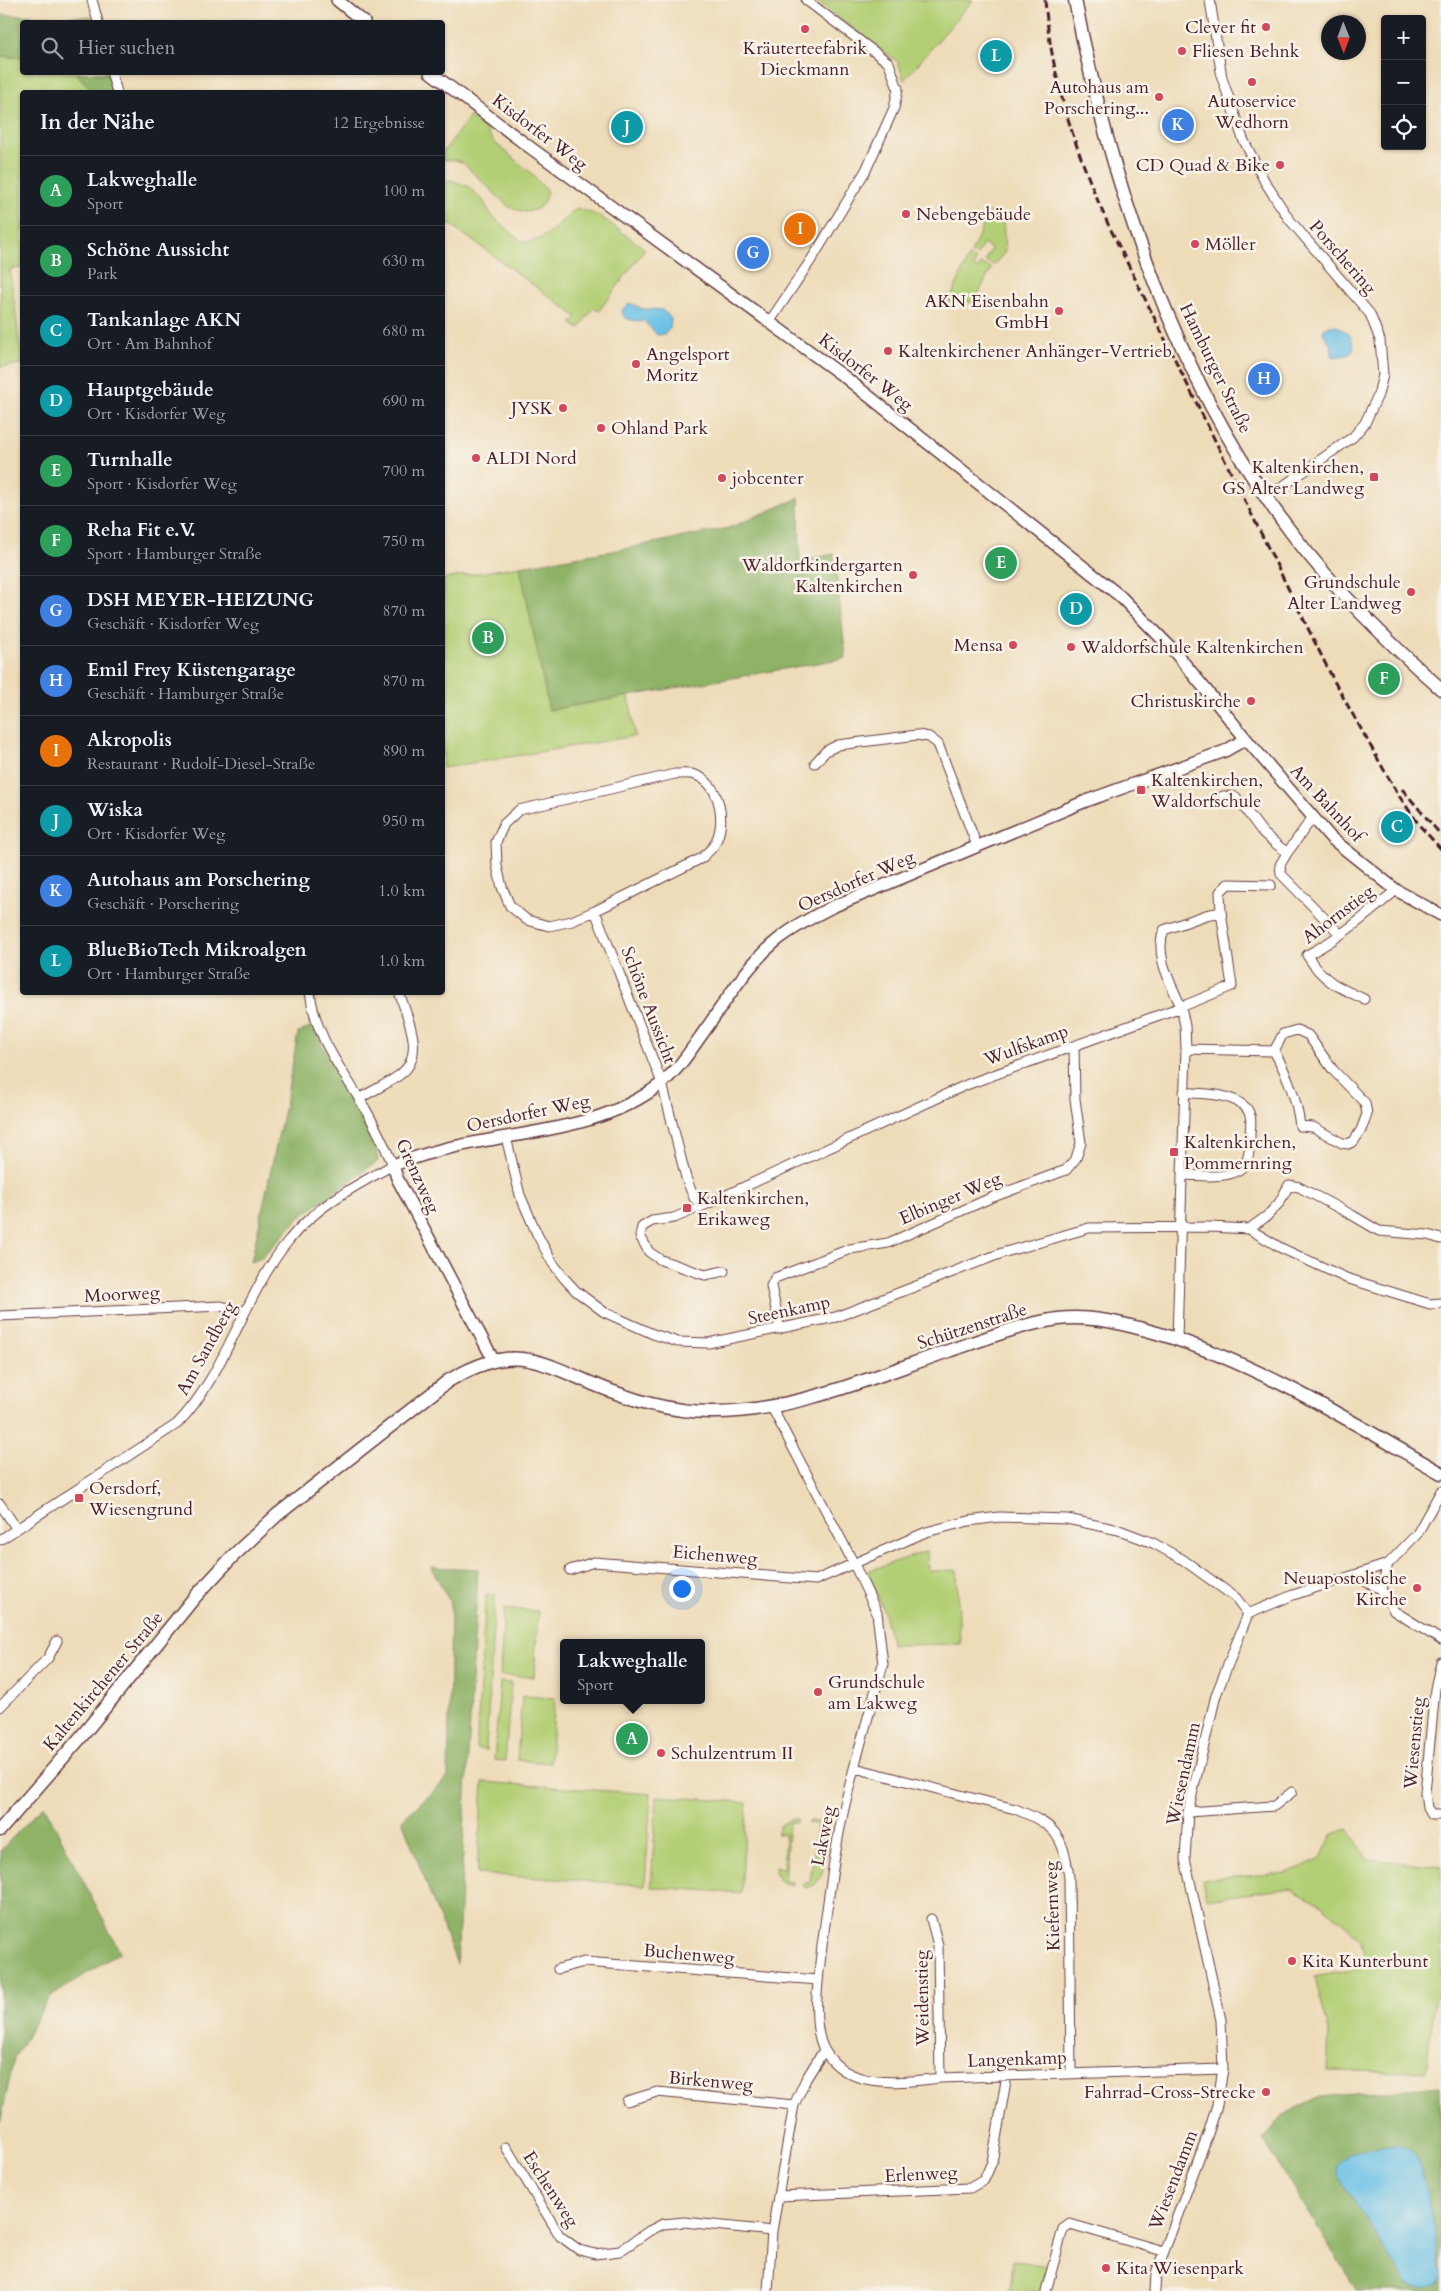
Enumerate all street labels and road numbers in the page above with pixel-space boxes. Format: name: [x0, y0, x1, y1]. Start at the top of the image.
street label: Kisdorfer Weg: [487, 88, 593, 177]
street label: Porschering: [1303, 215, 1383, 301]
street label: Hamburger Straße: [1173, 299, 1258, 437]
street label: Kisdorfer Weg: [813, 328, 919, 418]
street label: Am Bahnhof: [1284, 759, 1372, 850]
street label: Oersdorfer Weg: [794, 844, 919, 918]
street label: Ahornstieg: [1297, 879, 1380, 950]
street label: Schöne Aussicht: [615, 943, 682, 1068]
street label: Wulfskamp: [980, 1019, 1072, 1073]
street label: Oersdorfer Weg: [464, 1088, 593, 1139]
street label: Grenzweg: [389, 1135, 446, 1219]
street label: Elbinger Weg: [895, 1165, 1006, 1231]
street label: Moorweg: [84, 1280, 161, 1309]
street label: Steenkamp: [746, 1290, 833, 1331]
street label: Am Sandberg: [170, 1296, 243, 1400]
street label: Schützenstraße: [914, 1297, 1030, 1356]
street label: Eichenweg: [671, 1539, 759, 1572]
street label: Kaltenkirchener Straße: [38, 1606, 169, 1756]
street label: Wiesenstieg: [1398, 1695, 1431, 1791]
street label: Wiesendamm: [1160, 1719, 1207, 1829]
street label: Lakweg: [805, 1803, 842, 1868]
street label: Kiefernweg: [1038, 1860, 1067, 1951]
street label: Buchenweg: [642, 1938, 736, 1971]
street label: Weidenstieg: [909, 1949, 936, 2047]
street label: Langenkamp: [967, 2045, 1067, 2074]
street label: Birkenweg: [668, 2065, 755, 2098]
street label: Wiesendamm: [1143, 2126, 1204, 2235]
street label: Eschenweg: [517, 2146, 585, 2233]
street label: Erlenweg: [884, 2160, 959, 2189]

